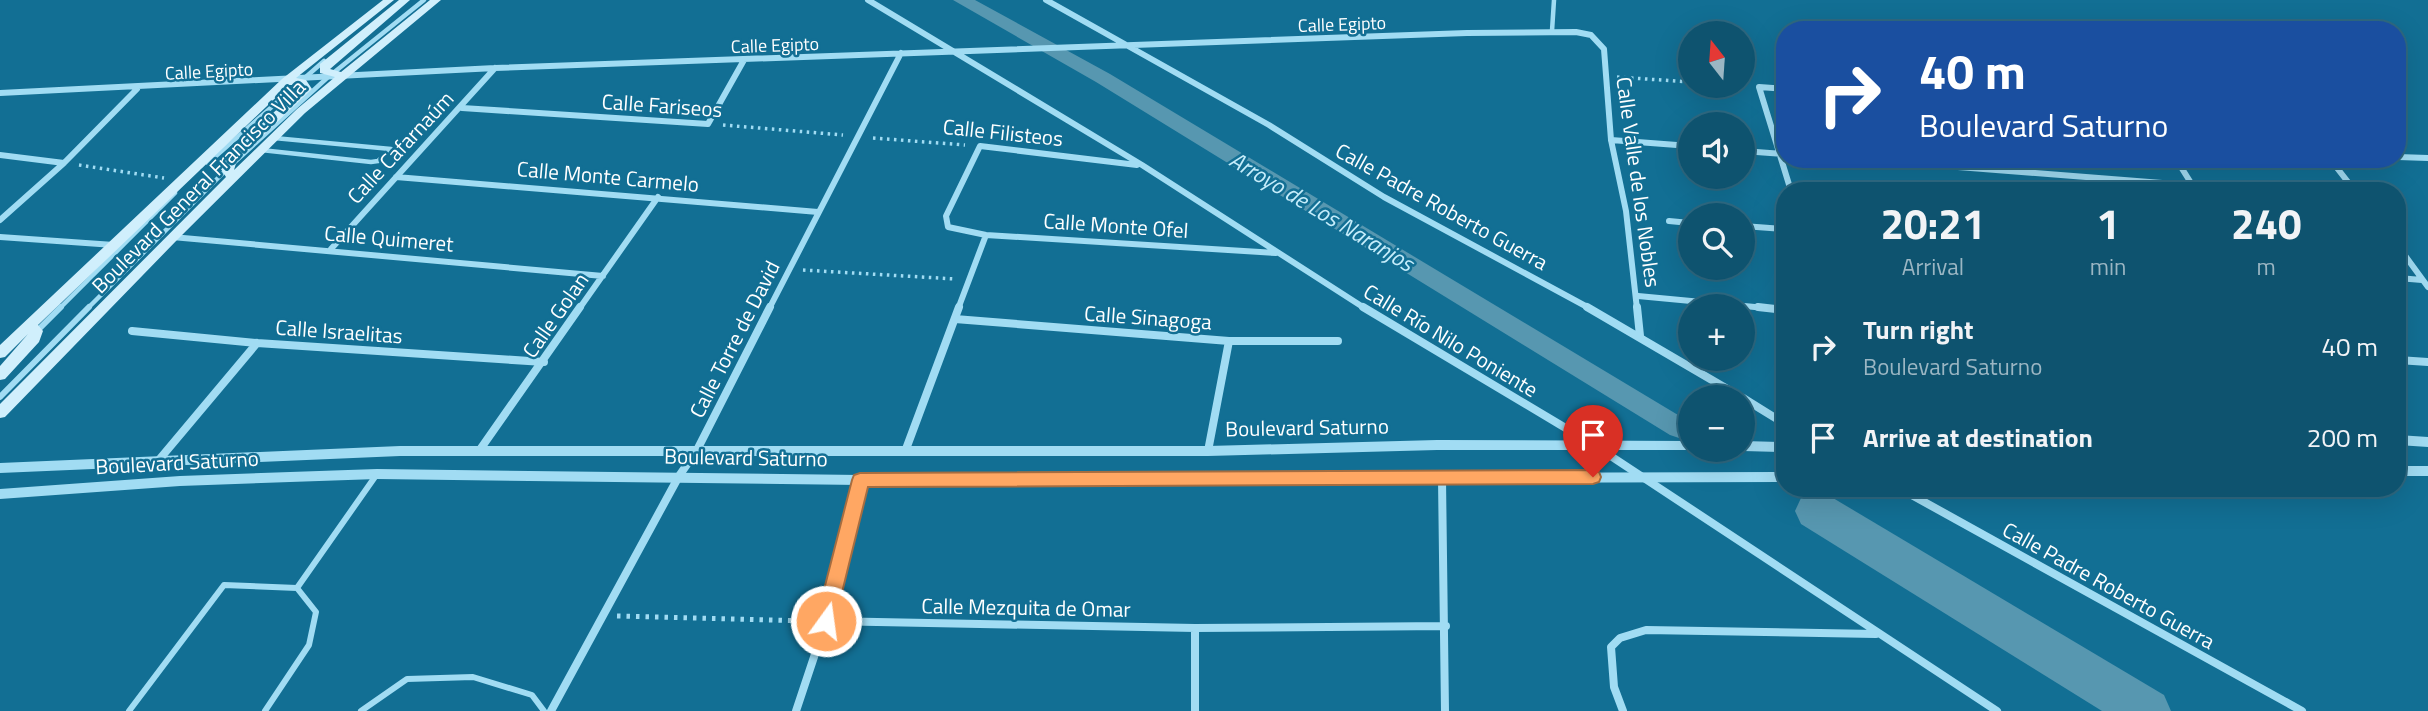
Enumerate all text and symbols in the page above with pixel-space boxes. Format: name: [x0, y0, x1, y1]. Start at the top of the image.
street label: Calle Egipto: [1297, 9, 1387, 39]
north arrow: [1678, 21, 1755, 98]
map controls: [1678, 21, 1755, 462]
street label: Calle Egipto: [730, 30, 820, 60]
text: 40 m: [1919, 33, 2026, 108]
icon: right: [1804, 49, 1895, 140]
street label: Calle Egipto: [164, 55, 254, 87]
street label: Boulevard General Francisco Villa: [84, 71, 313, 300]
street label: Calle Valle de los Nobles: [1608, 75, 1670, 289]
street label: Calle Cafarnaúm: [339, 83, 461, 211]
street label: Calle Fariseos: [601, 85, 723, 125]
text: Boulevard Saturno: [1919, 101, 2168, 149]
street label: Calle Filisteos: [941, 110, 1065, 154]
button: sound: [1678, 112, 1755, 189]
street label: Calle Padre Roberto Guerra: [1330, 134, 1555, 278]
water label: Arroyo de Los Naranjos: [1223, 142, 1423, 281]
street label: Calle Monte Carmelo: [516, 152, 700, 200]
text: 20:21: [1880, 191, 1985, 255]
text: 1: [2096, 191, 2120, 255]
text: 240: [2231, 191, 2301, 255]
button: search: [1678, 203, 1755, 280]
street label: Calle Monte Ofel: [1042, 204, 1190, 246]
street label: Calle Quimeret: [323, 216, 456, 260]
text: Arrival: [1902, 249, 1964, 284]
text: min: [2090, 249, 2126, 284]
text: m: [2257, 249, 2276, 284]
street label: Calle Torre de David: [681, 255, 787, 423]
street label: Calle Golan: [514, 266, 596, 364]
street label: Calle Río Nilo Poniente: [1358, 275, 1544, 405]
button: +: [1678, 294, 1755, 371]
street label: Calle Sinagoga: [1083, 297, 1213, 337]
text: Turn right: [1863, 310, 1974, 349]
street label: Calle Israelitas: [274, 311, 404, 351]
text: 40 m: [2321, 327, 2378, 366]
icon: right: [1804, 328, 1842, 366]
text: Boulevard Saturno: [1863, 349, 2042, 384]
button: −: [1678, 385, 1755, 462]
pin: [1563, 405, 1623, 477]
street label: Boulevard Saturno: [1225, 410, 1389, 444]
icon: arrive: [1574, 416, 1612, 454]
text: Arrive at destination: [1863, 418, 2093, 457]
text: 200 m: [2307, 418, 2378, 457]
icon: arrive: [1804, 419, 1842, 457]
street label: Boulevard Saturno: [664, 440, 828, 474]
street label: Boulevard Saturno: [94, 442, 260, 482]
street label: Calle Padre Roberto Guerra: [1997, 513, 2222, 657]
position arrow: [789, 584, 863, 658]
street label: Calle Mezquita de Omar: [921, 589, 1131, 625]

